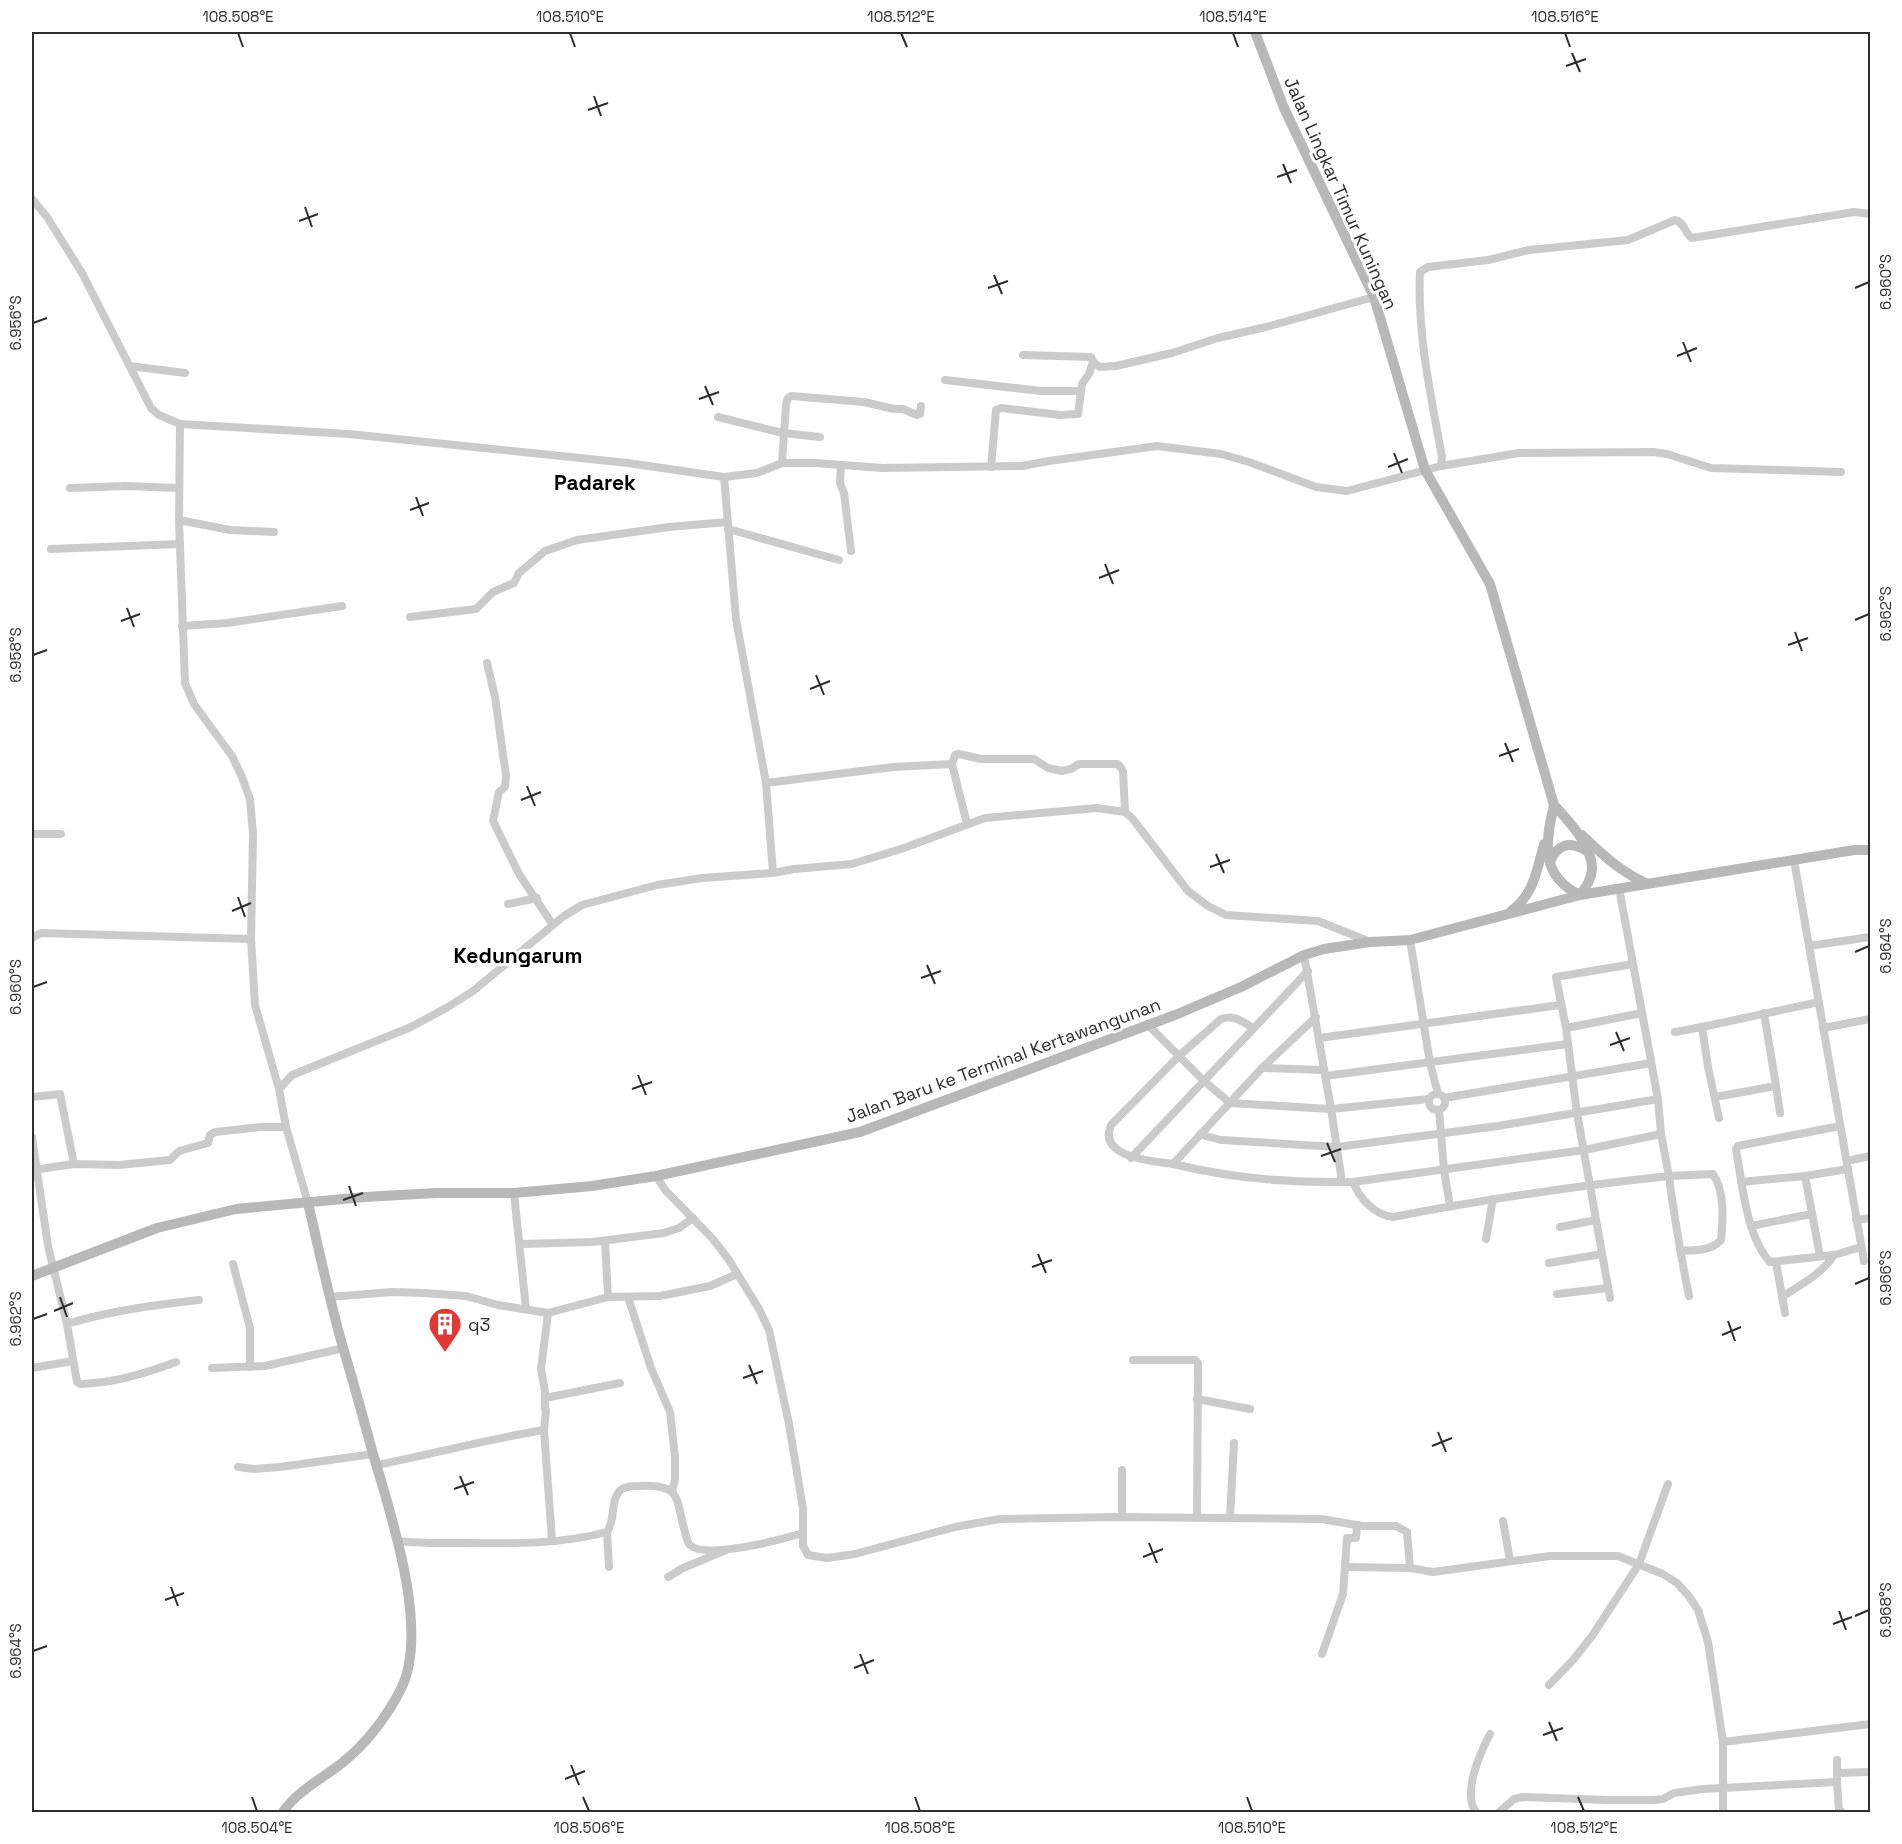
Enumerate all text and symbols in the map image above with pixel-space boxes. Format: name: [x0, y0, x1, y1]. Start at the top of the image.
text: 108.508°E: [202, 7, 274, 26]
text: 108.510°E: [536, 7, 604, 26]
text: 108.512°E: [867, 7, 935, 26]
text: 108.514°E: [1199, 7, 1267, 26]
text: 108.516°E: [1531, 7, 1599, 26]
street label: Jalan Lingkar Timur Kuningan: [1279, 73, 1403, 313]
text: 6.960°S: [1876, 254, 1895, 310]
text: 6.956°S: [6, 295, 25, 351]
district label: Padarek: [554, 469, 636, 496]
text: 6.962°S: [1876, 586, 1895, 642]
text: 6.958°S: [6, 627, 25, 683]
text: 6.964°S: [1876, 918, 1895, 974]
district label: Kedungarum: [454, 942, 582, 969]
text: 6.960°S: [6, 959, 25, 1015]
street label: Jalan Baru ke Terminal Kertawangunan: [842, 992, 1164, 1128]
text: 6.966°S: [1876, 1250, 1895, 1306]
text: 6.962°S: [6, 1291, 25, 1347]
building icon: q3: [427, 1306, 463, 1353]
place label: q3: [468, 1313, 490, 1336]
text: 6.968°S: [1876, 1582, 1895, 1638]
text: 6.964°S: [6, 1623, 25, 1679]
text: 108.504°E: [221, 1818, 293, 1837]
text: 108.506°E: [554, 1818, 624, 1837]
text: 108.508°E: [884, 1818, 956, 1837]
text: 108.510°E: [1218, 1818, 1286, 1837]
text: 108.512°E: [1550, 1818, 1618, 1837]

